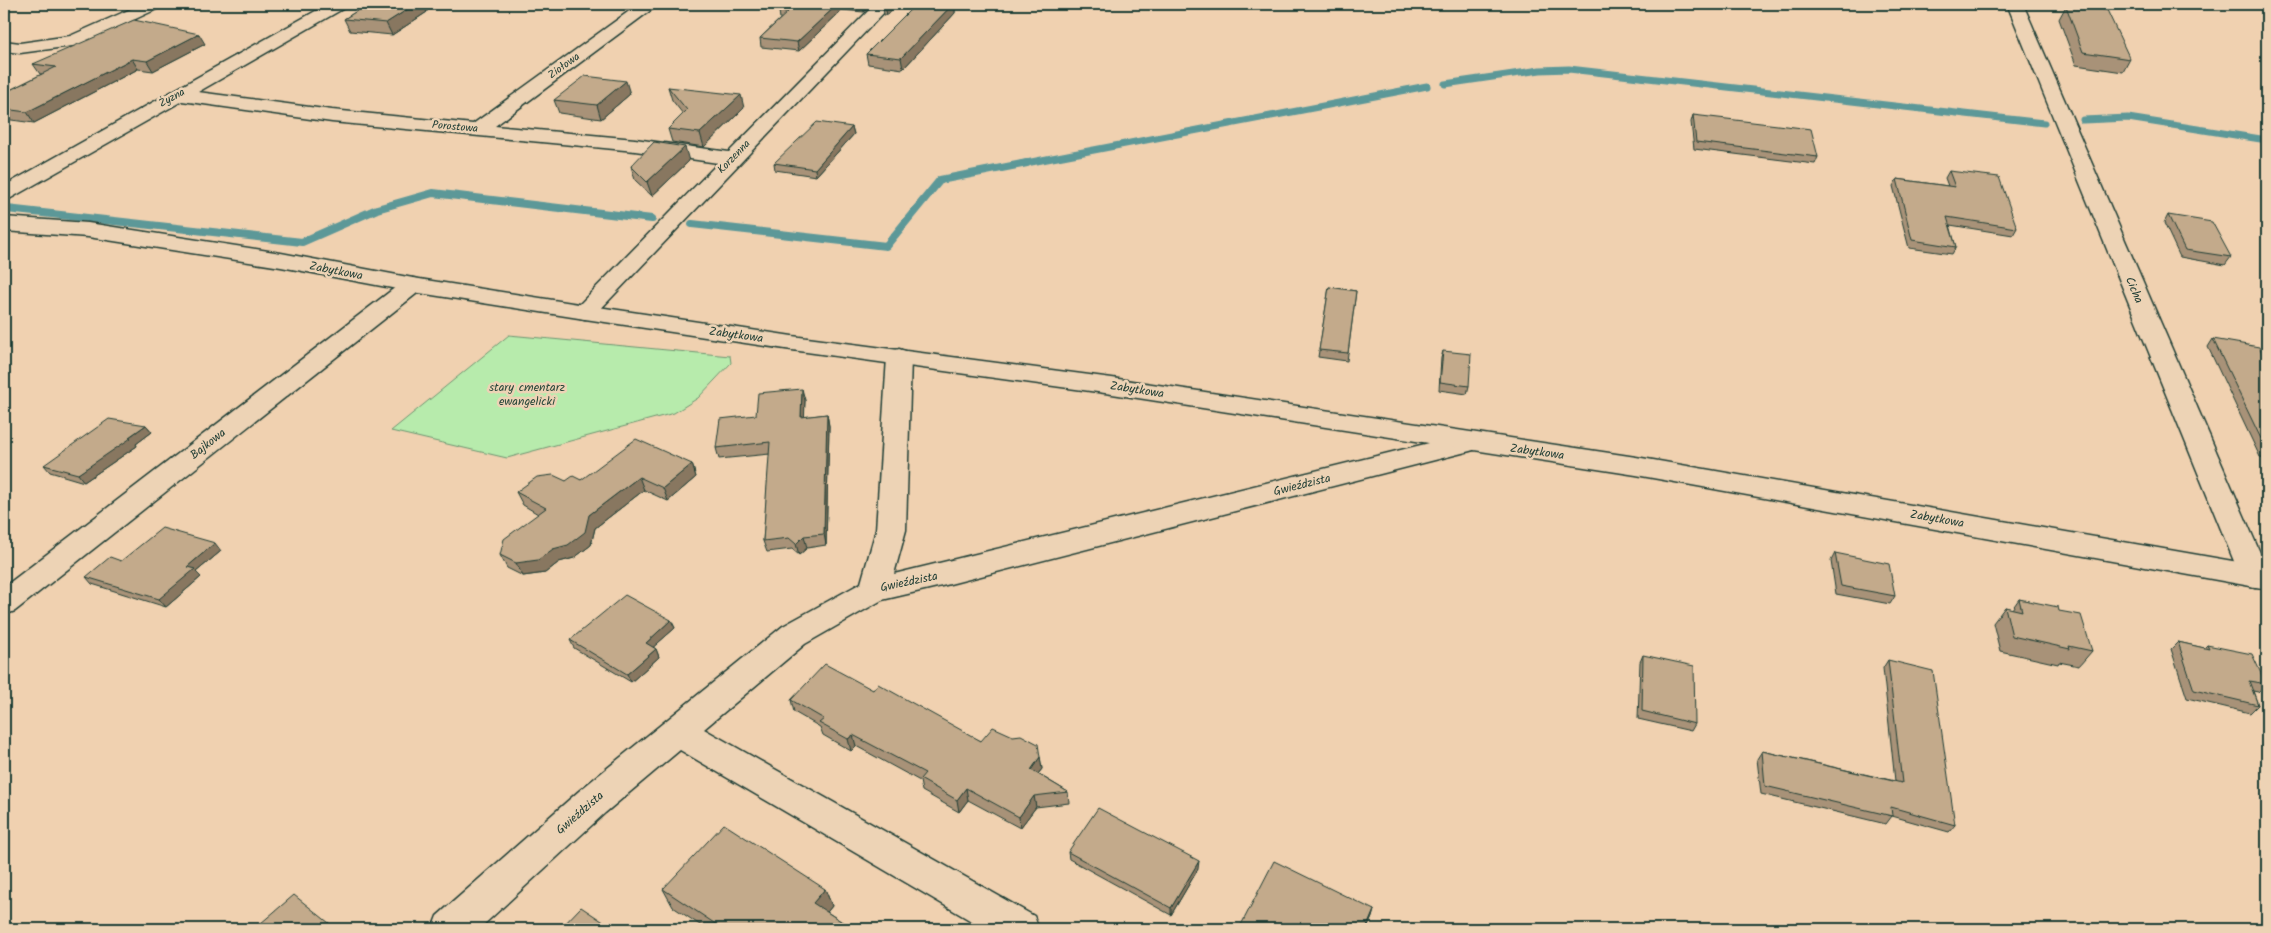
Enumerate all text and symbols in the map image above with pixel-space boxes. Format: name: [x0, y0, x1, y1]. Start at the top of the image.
street label: Ziołowa: [544, 48, 584, 84]
street label: Żyzna: [155, 83, 189, 113]
street label: Porostowa: [431, 116, 479, 138]
street label: Korzenna: [713, 136, 755, 178]
street label: Zabytkowa: [307, 256, 365, 286]
street label: Cicha: [2120, 274, 2148, 307]
street label: Zabytkowa: [708, 322, 765, 348]
street label: Zabytkowa: [1109, 376, 1166, 404]
park label: stary cmentarz ewangelicki: [489, 378, 565, 411]
street label: Bajkowa: [186, 424, 230, 464]
street label: Zabytkowa: [1509, 439, 1566, 465]
street label: Gwieździsta: [1271, 469, 1333, 501]
street label: Zabytkowa: [1909, 505, 1966, 533]
street label: Gwieździsta: [878, 567, 940, 597]
street label: Gwieździsta: [552, 786, 609, 839]

